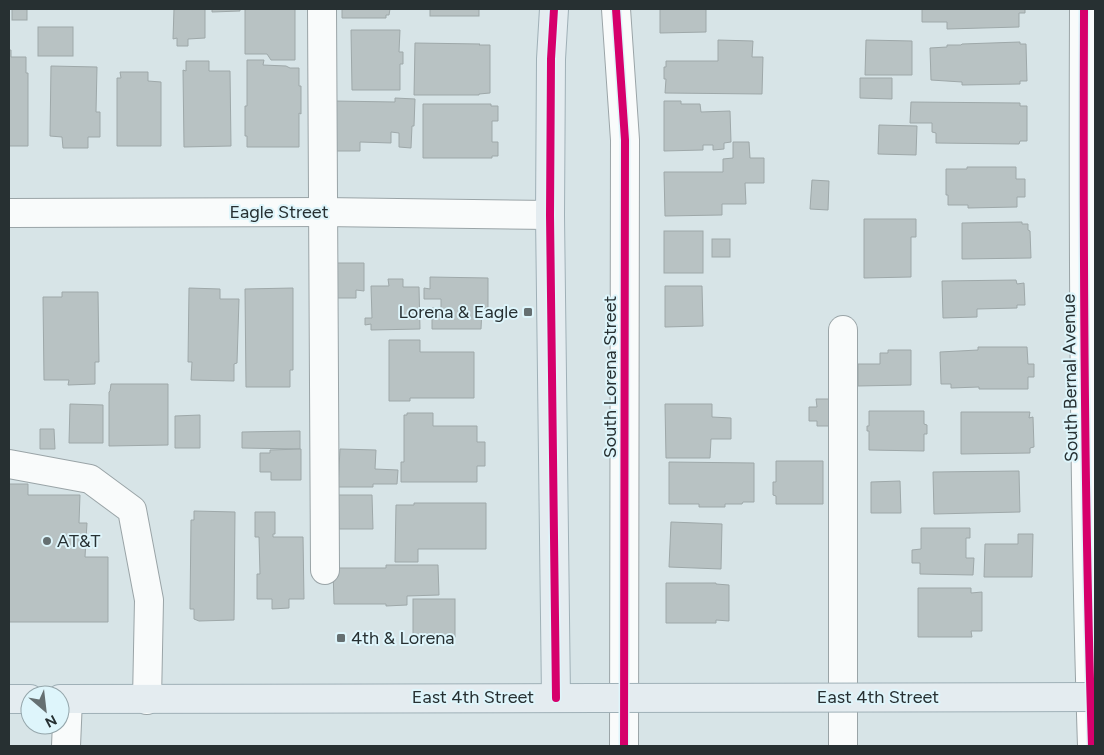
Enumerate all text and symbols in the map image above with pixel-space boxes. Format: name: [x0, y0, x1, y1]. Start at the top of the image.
street label: Eagle Street: [229, 201, 329, 223]
street label: South Bernal Avenue: [1058, 294, 1082, 462]
street label: South Lorena Street: [599, 296, 621, 458]
place label: Lorena & Eagle: [398, 301, 518, 323]
marker: Lorena & Eagle: [522, 306, 534, 318]
place label: AT&T: [57, 530, 100, 552]
marker: AT&T: [41, 535, 53, 547]
place label: 4th & Lorena: [351, 627, 454, 649]
marker: 4th & Lorena: [335, 632, 347, 644]
north arrow: [20, 685, 70, 735]
street label: East 4th Street: [412, 686, 534, 708]
street label: East 4th Street: [817, 686, 939, 708]
text: N: [42, 711, 60, 731]

